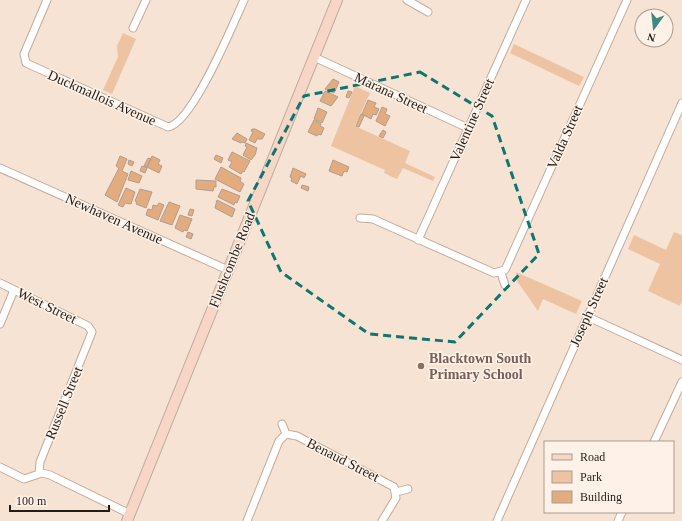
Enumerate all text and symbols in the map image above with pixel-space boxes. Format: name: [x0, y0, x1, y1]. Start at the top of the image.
north arrow: [634, 8, 674, 48]
text: N: [646, 31, 657, 44]
street label: Duckmallois Avenue: [46, 67, 158, 129]
street label: Marana Street: [352, 70, 430, 117]
street label: Valentine Street: [447, 76, 497, 164]
street label: Valda Street: [544, 103, 586, 171]
street label: Newhaven Avenue: [63, 191, 165, 247]
street label: Flushcombe Road: [206, 210, 258, 310]
street label: Joseph Street: [567, 275, 611, 349]
street label: West Street: [15, 285, 79, 327]
place label: Blacktown South Primary School: [429, 351, 532, 382]
marker: Blacktown South Primary School: [416, 361, 426, 371]
street label: Russell Street: [43, 364, 85, 442]
street label: Benaud Street: [304, 435, 382, 485]
legend: [544, 441, 674, 513]
text: Road: [580, 450, 605, 464]
text: Park: [580, 470, 602, 484]
scale bar: [10, 487, 109, 513]
text: Building: [580, 490, 622, 504]
text: 100 m: [16, 494, 47, 508]

